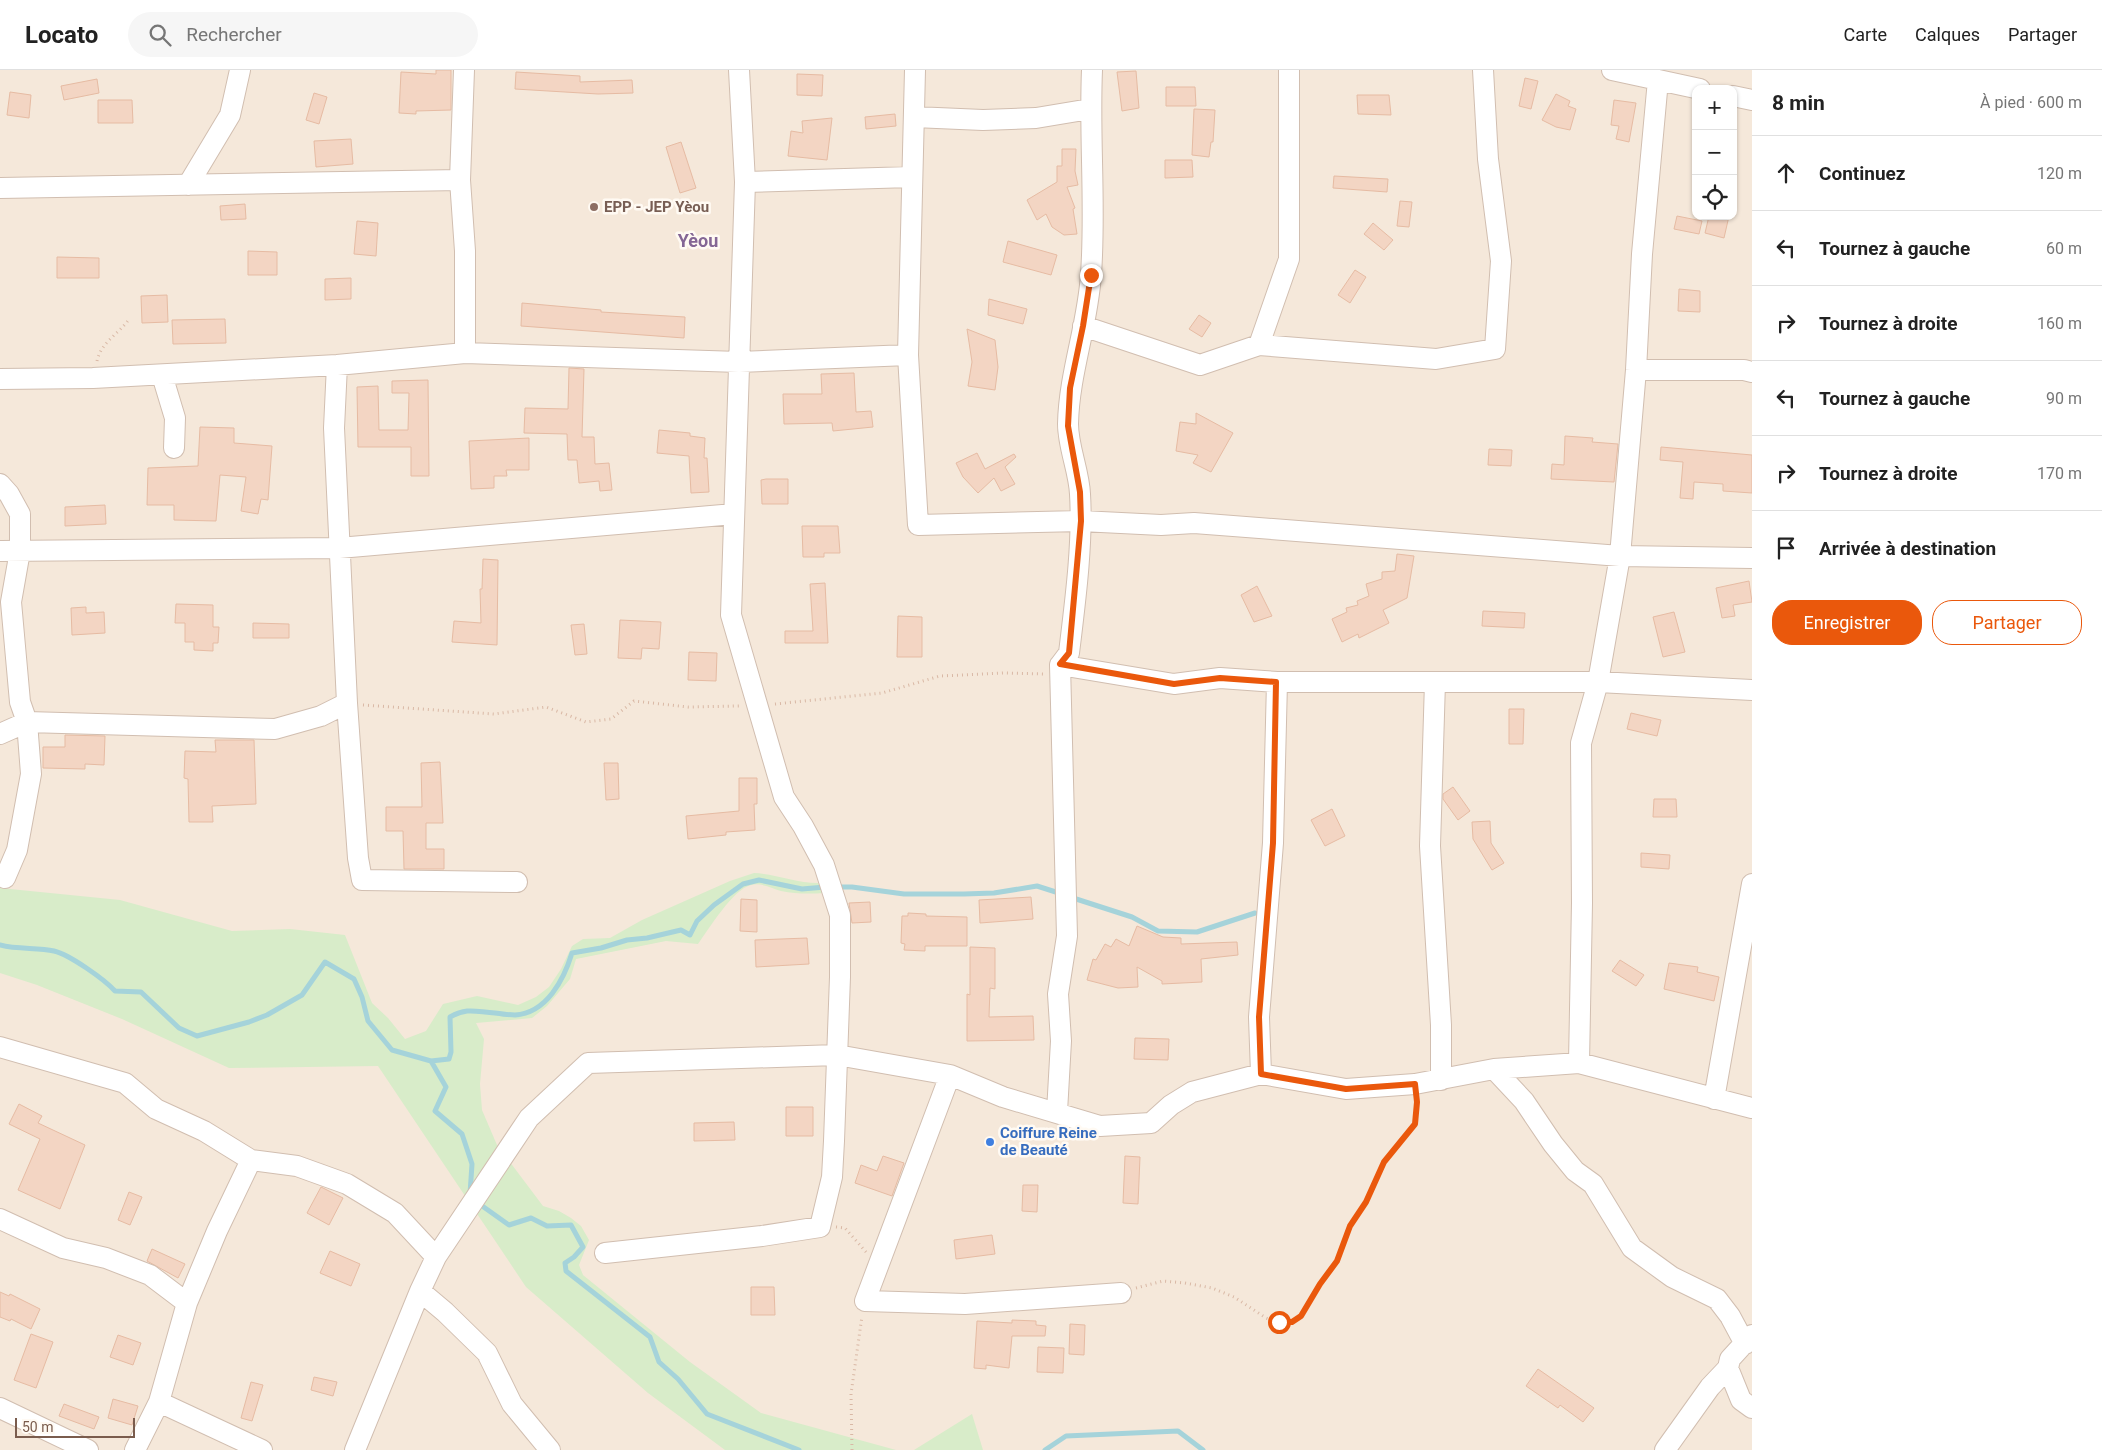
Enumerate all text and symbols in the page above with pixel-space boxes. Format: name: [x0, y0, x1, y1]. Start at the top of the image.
search box: [128, 12, 478, 57]
text: Locato: [25, 21, 98, 49]
icon: search: [146, 21, 174, 49]
text: Rechercher: [186, 23, 282, 46]
text: Carte: [1844, 24, 1887, 45]
text: Calques: [1915, 24, 1980, 45]
text: Partager: [2008, 24, 2077, 45]
map controls: [1692, 85, 1737, 220]
button: +: [1692, 85, 1737, 130]
text: 8 min: [1772, 91, 1825, 115]
text: À pied · 600 m: [1980, 93, 2082, 112]
button: −: [1692, 130, 1737, 175]
icon: ahead: [1772, 159, 1800, 187]
text: Continuez: [1819, 162, 1905, 185]
text: 120 m: [2037, 164, 2082, 183]
button: locate: [1692, 175, 1737, 220]
place label: EPP - JEP Yèou: [604, 198, 709, 216]
marker: EPP - JEP Yèou: [588, 201, 600, 213]
district label: Yèou: [678, 230, 718, 251]
icon: left: [1772, 234, 1800, 262]
text: Tournez à gauche: [1819, 237, 1970, 260]
text: 60 m: [2046, 239, 2082, 258]
route end: [1080, 264, 1103, 287]
icon: right: [1772, 309, 1800, 337]
text: Tournez à droite: [1819, 312, 1958, 335]
text: 160 m: [2037, 314, 2082, 333]
icon: left: [1772, 384, 1800, 412]
text: Tournez à gauche: [1819, 387, 1970, 410]
text: 90 m: [2046, 389, 2082, 408]
icon: right: [1772, 459, 1800, 487]
text: Tournez à droite: [1819, 462, 1958, 485]
text: 170 m: [2037, 464, 2082, 483]
icon: arrive: [1772, 534, 1800, 562]
text: Arrivée à destination: [1819, 537, 1996, 560]
button: Enregistrer: [1772, 600, 1922, 645]
button: Partager: [1932, 600, 2082, 645]
place label: Coiffure Reine de Beauté: [1000, 1124, 1097, 1159]
marker: Coiffure Reine de Beauté: [984, 1136, 996, 1148]
route start: [1268, 1311, 1291, 1334]
scale bar: [15, 1415, 135, 1438]
text: 50 m: [22, 1419, 54, 1435]

